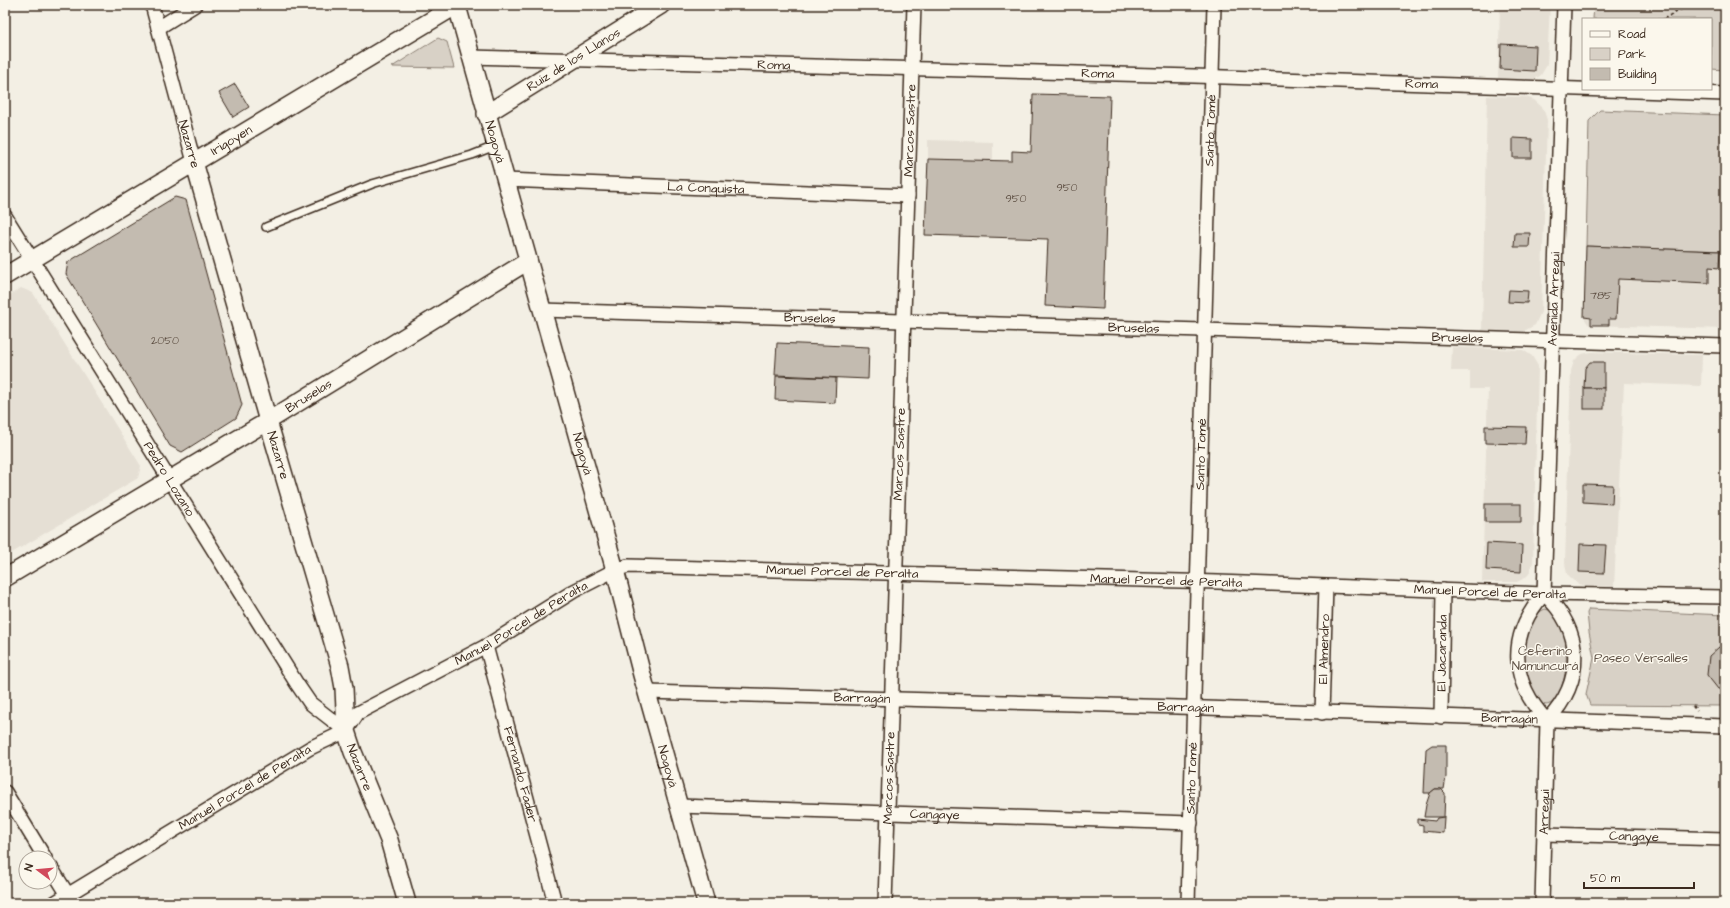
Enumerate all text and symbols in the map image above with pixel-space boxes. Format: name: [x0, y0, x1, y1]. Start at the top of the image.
legend: [1582, 18, 1712, 90]
street label: Ruiz de los Llanos: [523, 23, 624, 96]
text: Road: [1618, 26, 1646, 43]
text: Park: [1618, 46, 1646, 63]
street label: Roma: [757, 56, 791, 74]
street label: Roma: [1081, 64, 1115, 83]
text: Building: [1618, 66, 1656, 84]
street label: Roma: [1405, 74, 1439, 93]
street label: Marcos Sastre: [899, 84, 920, 177]
street label: Santo Tomé: [1200, 94, 1220, 167]
street label: Nazarre: [174, 118, 204, 170]
street label: Nogoyá: [481, 119, 510, 165]
street label: Irigoyen: [207, 120, 256, 160]
street label: La Conquista: [667, 177, 745, 199]
house number: 950: [1057, 180, 1078, 195]
house number: 950: [1006, 191, 1027, 206]
street label: Avenida Arregui: [1543, 252, 1565, 346]
house number: 785: [1590, 288, 1612, 303]
street label: Bruselas: [784, 308, 837, 328]
street label: Bruselas: [1108, 318, 1160, 338]
street label: Bruselas: [1431, 328, 1484, 348]
house number: 2050: [151, 333, 179, 348]
street label: Bruselas: [282, 375, 336, 417]
street label: Marcos Sastre: [889, 408, 910, 501]
street label: Santo Tomé: [1191, 418, 1211, 490]
street label: Nazarre: [262, 429, 294, 481]
street label: Nogoyá: [568, 431, 597, 477]
street label: Pedro Lozano: [139, 438, 200, 520]
street label: Manuel Porcel de Peralta: [766, 561, 919, 583]
street label: Manuel Porcel de Peralta: [1090, 570, 1243, 592]
street label: Manuel Porcel de Peralta: [451, 576, 591, 670]
street label: Manuel Porcel de Peralta: [1414, 580, 1567, 603]
street label: El Almendro: [1314, 613, 1334, 684]
street label: El Jacaranda: [1432, 614, 1452, 692]
park label: Ceferino Namuncurá: [1512, 642, 1579, 675]
park label: Paseo Versalles: [1594, 649, 1689, 667]
street label: Barragán: [833, 688, 891, 709]
street label: Barragán: [1157, 697, 1215, 718]
street label: Barragán: [1481, 709, 1539, 729]
street label: Fernando Fader: [499, 724, 542, 824]
street label: Marcos Sastre: [879, 731, 900, 825]
street label: Manuel Porcel de Peralta: [175, 740, 315, 835]
street label: Nazarre: [342, 742, 377, 794]
street label: Santo Tomé: [1182, 742, 1202, 814]
street label: Nogoyá: [653, 743, 682, 790]
street label: Arregui: [1535, 789, 1555, 835]
street label: Cangaye: [910, 805, 960, 825]
street label: Cangaye: [1609, 827, 1659, 847]
north arrow: [18, 850, 58, 890]
text: N: [21, 862, 37, 873]
scale bar: [1584, 864, 1694, 890]
text: 50 m: [1590, 870, 1621, 887]

